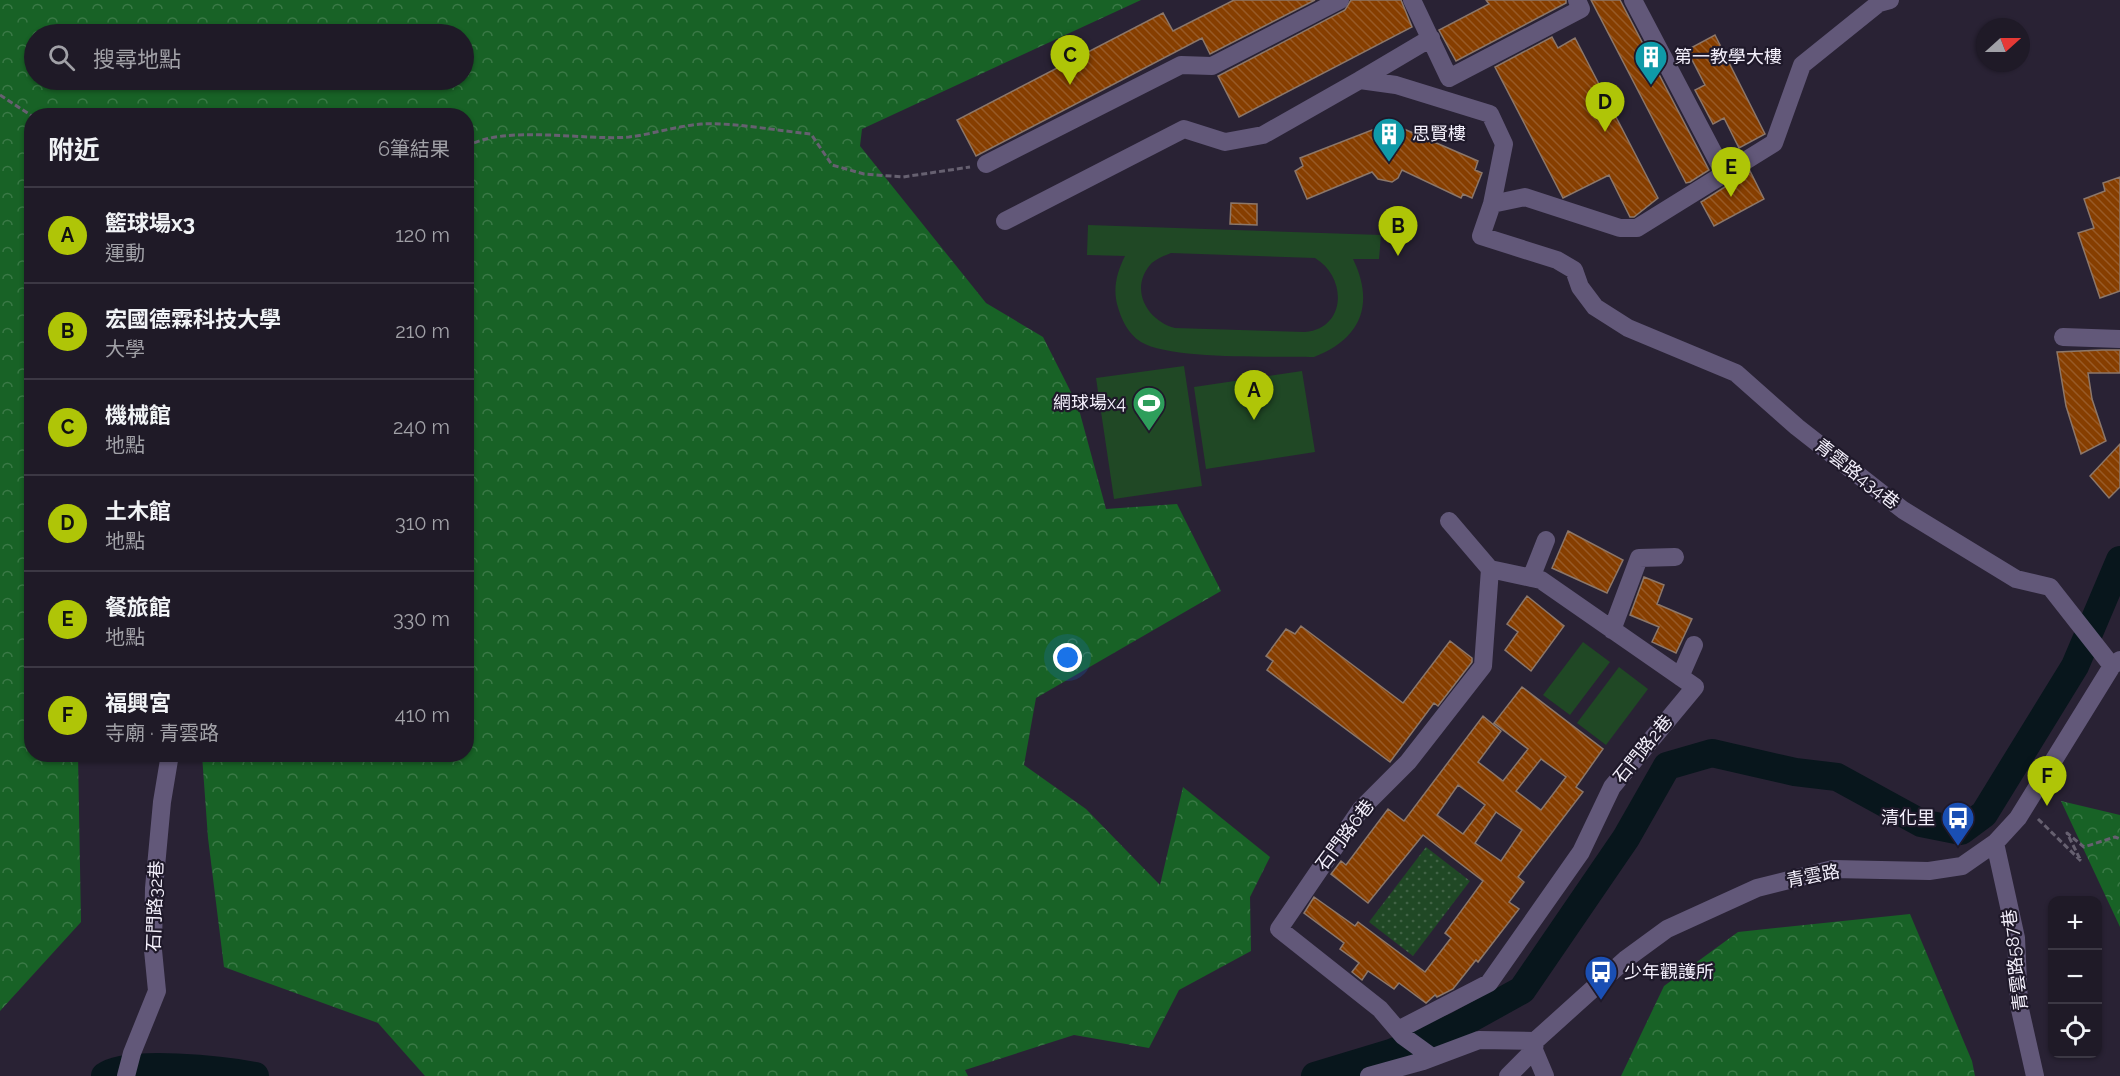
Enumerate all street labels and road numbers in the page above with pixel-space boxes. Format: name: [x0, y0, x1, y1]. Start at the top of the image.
street label: 青雲路434巷: [1811, 434, 1904, 513]
street label: 石門路2巷: [1609, 710, 1676, 787]
street label: 石門路6巷: [1311, 795, 1378, 874]
street label: 石門路32巷: [142, 860, 167, 952]
street label: 青雲路: [1784, 860, 1841, 891]
street label: 青雲路587巷: [1998, 908, 2031, 1012]

